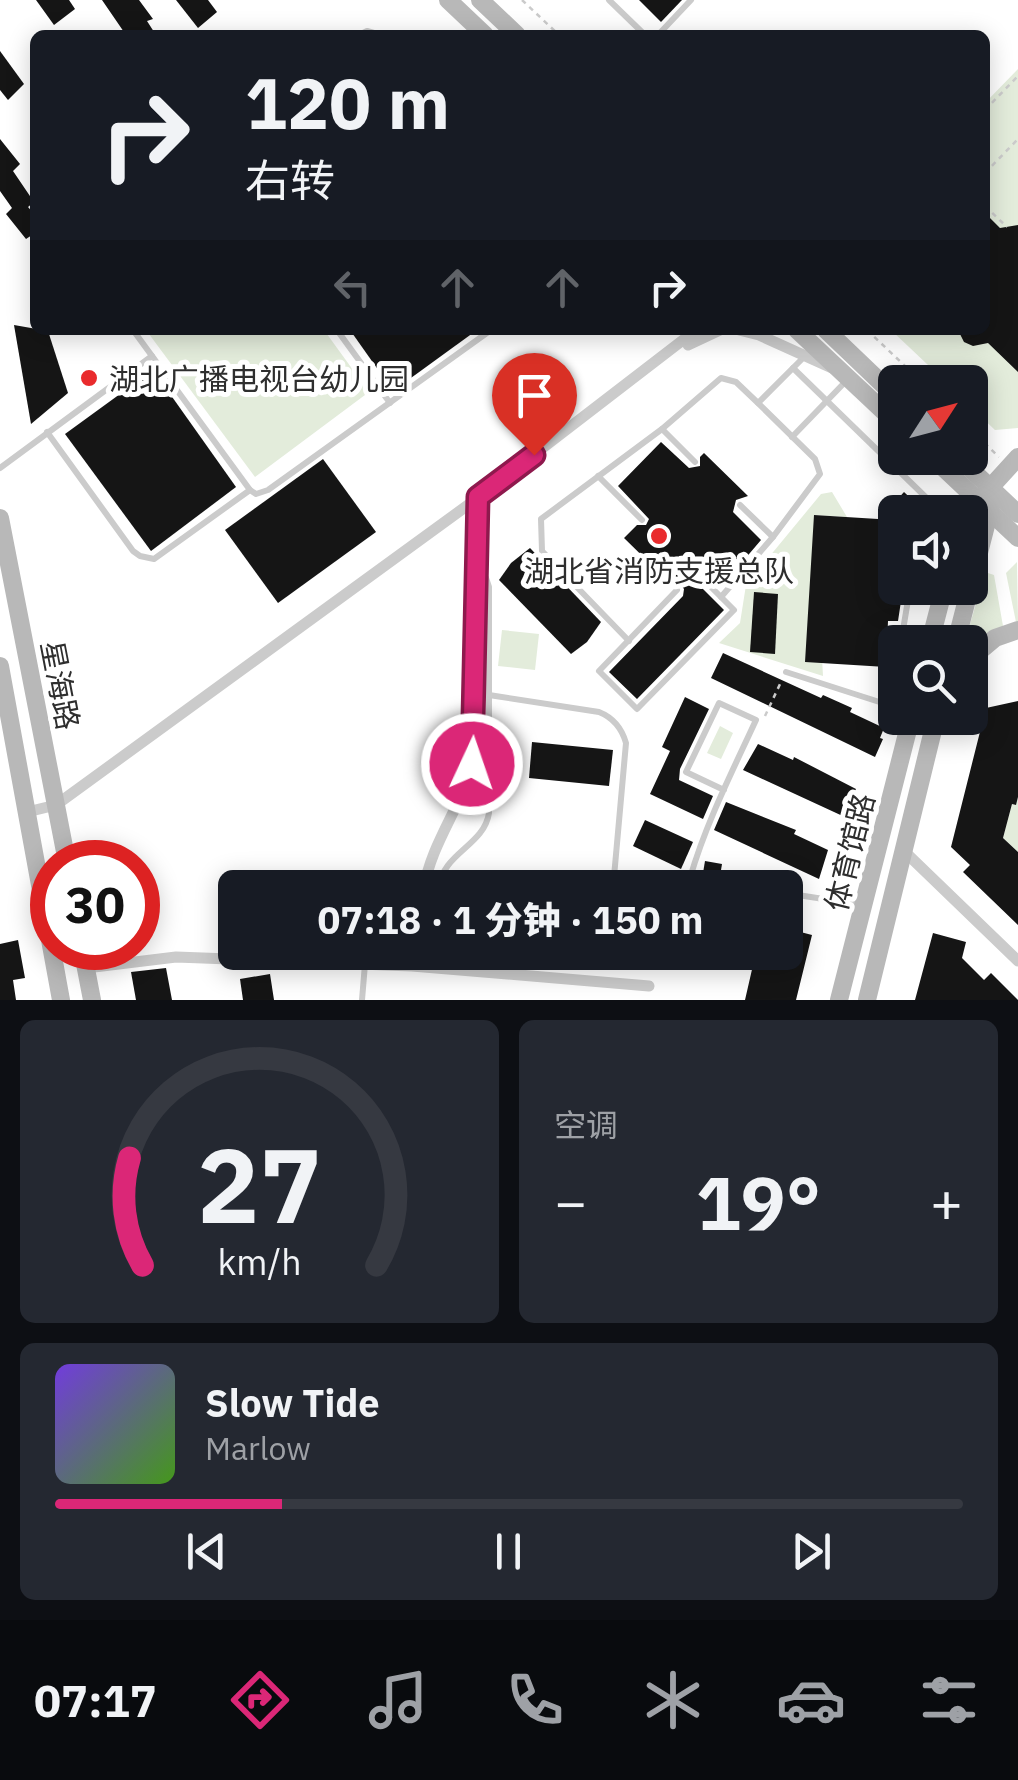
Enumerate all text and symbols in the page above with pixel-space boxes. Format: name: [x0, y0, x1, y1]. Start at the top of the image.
text: 120 m: [245, 57, 450, 148]
icon: right: [80, 70, 210, 200]
text: 右转: [245, 151, 335, 209]
icon: left: [325, 260, 380, 315]
icon: ahead: [430, 260, 485, 315]
icon: ahead: [535, 260, 590, 315]
icon: right: [640, 260, 695, 315]
pin: [492, 353, 577, 456]
place label: 湖北广播电视台幼儿园: [109, 359, 409, 398]
north arrow: [878, 365, 988, 475]
map controls: [878, 365, 988, 735]
marker: 湖北广播电视台幼儿园: [78, 367, 100, 389]
icon: arrive: [507, 368, 562, 423]
button: sound: [878, 495, 988, 605]
marker: 湖北省消防支援总队: [648, 525, 670, 547]
place label: 湖北省消防支援总队: [524, 551, 794, 590]
button: search: [878, 625, 988, 735]
street label: 星海路: [33, 637, 89, 733]
position arrow: [420, 712, 524, 816]
street label: 体育馆路: [816, 789, 882, 915]
speed limit sign: 30: [30, 840, 160, 970]
text: 07:18 · 1 分钟 · 150 m: [318, 895, 703, 944]
text: 空调: [554, 1104, 618, 1146]
text: 27: [197, 1116, 322, 1252]
text: 19°: [696, 1153, 821, 1251]
text: −: [554, 1166, 587, 1237]
text: +: [930, 1166, 963, 1237]
text: km/h: [217, 1238, 302, 1285]
text: Slow Tide: [205, 1378, 380, 1427]
text: Marlow: [205, 1427, 311, 1469]
icon: previous: [179, 1524, 234, 1579]
icon: pause: [481, 1524, 536, 1579]
icon: next: [784, 1524, 839, 1579]
icon: directions: [225, 1665, 295, 1735]
icon: music: [363, 1665, 433, 1735]
icon: phone: [500, 1665, 570, 1735]
icon: climate: [638, 1665, 708, 1735]
icon: car: [776, 1665, 846, 1735]
icon: filters: [914, 1665, 984, 1735]
text: 07:17: [34, 1671, 157, 1729]

